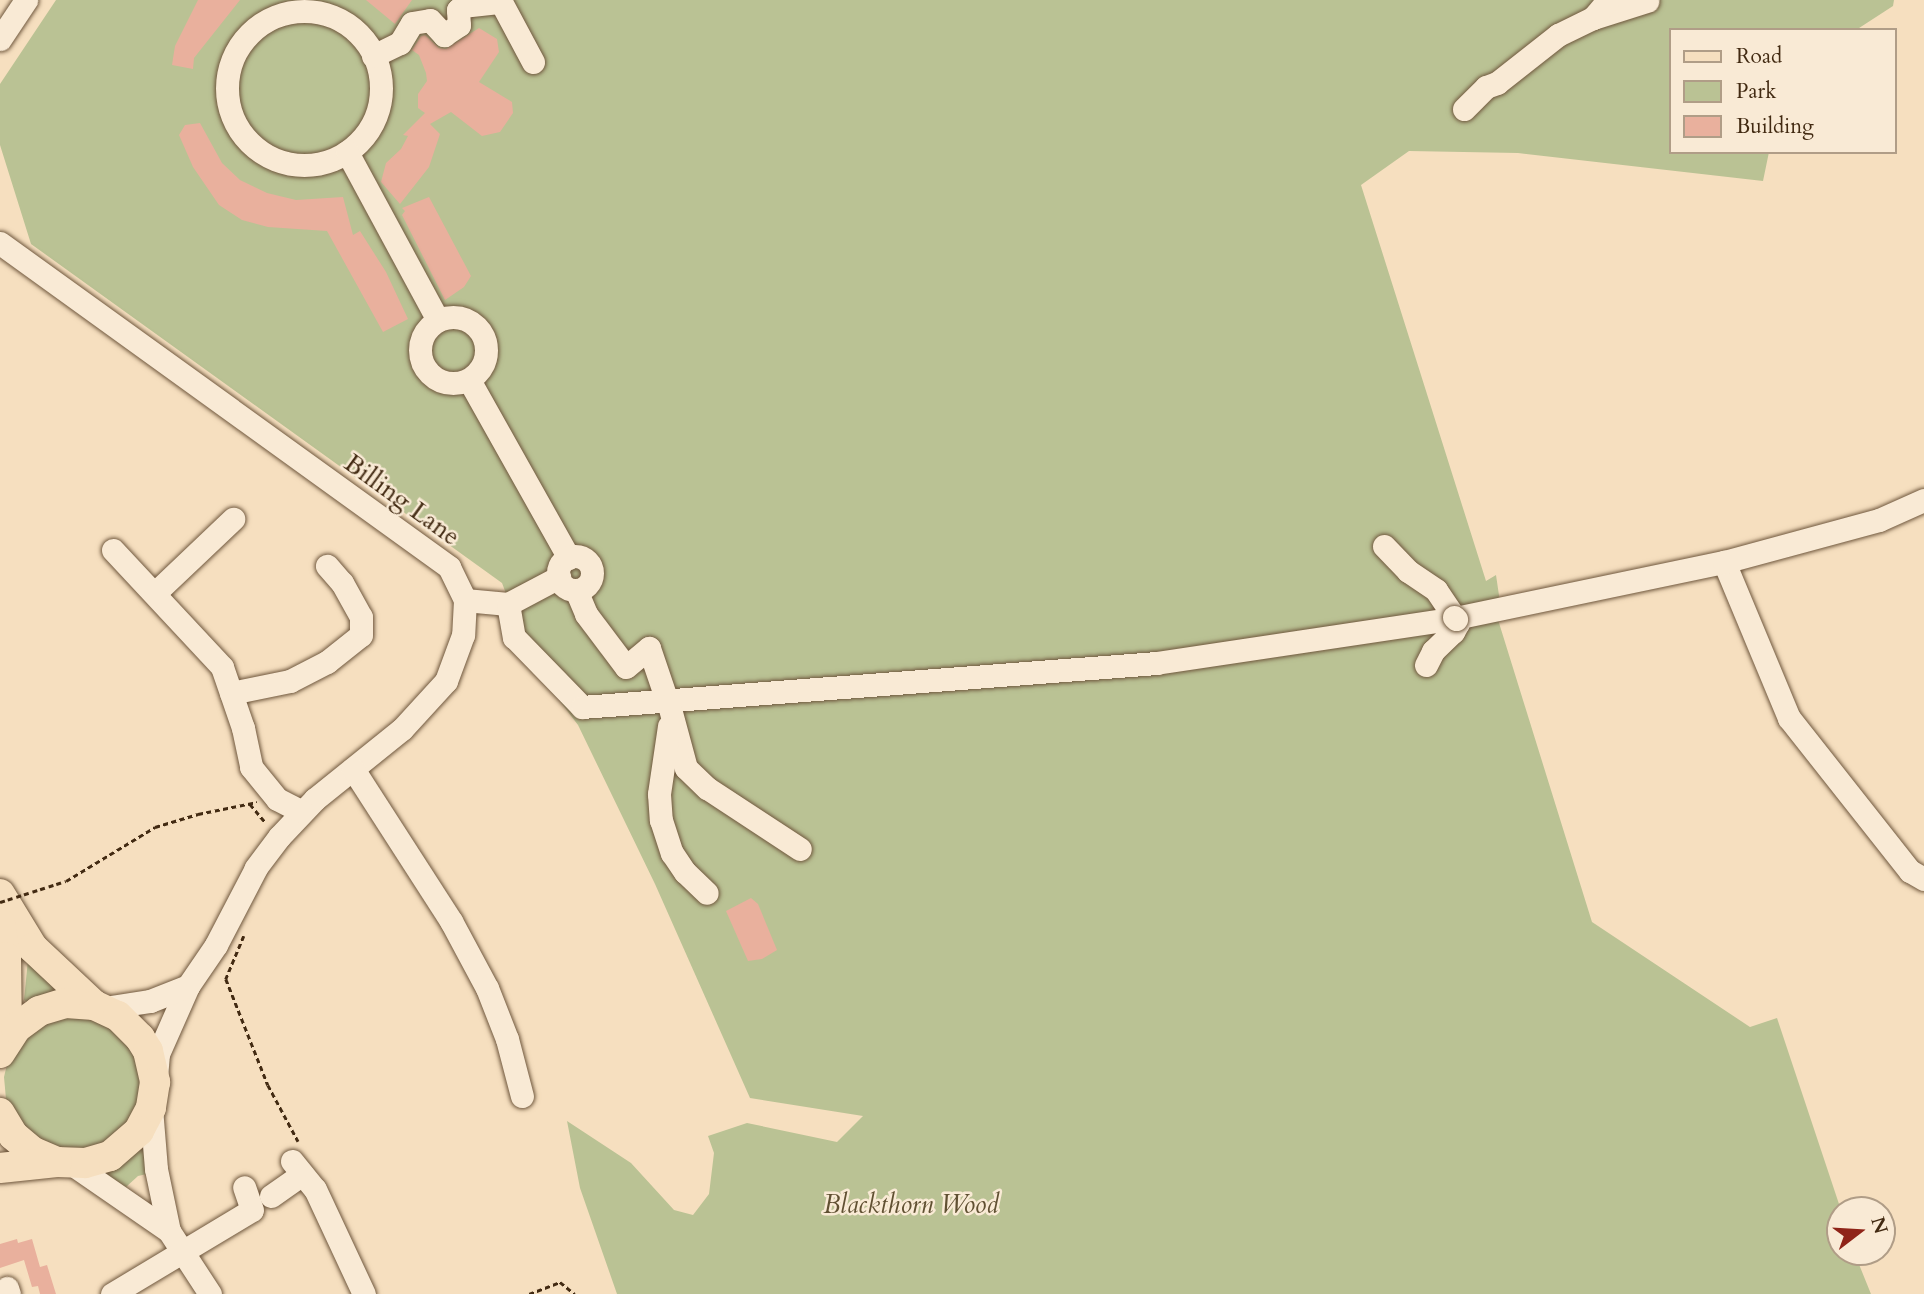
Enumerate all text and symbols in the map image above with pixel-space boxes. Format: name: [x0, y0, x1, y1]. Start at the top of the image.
legend: [1668, 28, 1896, 154]
text: Road: [1736, 42, 1782, 71]
text: Park: [1736, 77, 1776, 106]
text: Building: [1736, 112, 1814, 141]
street label: Billing Lane: [338, 448, 466, 552]
park label: Blackthorn Wood: [823, 1189, 999, 1221]
north arrow: [1826, 1196, 1896, 1266]
text: N: [1864, 1214, 1894, 1237]

